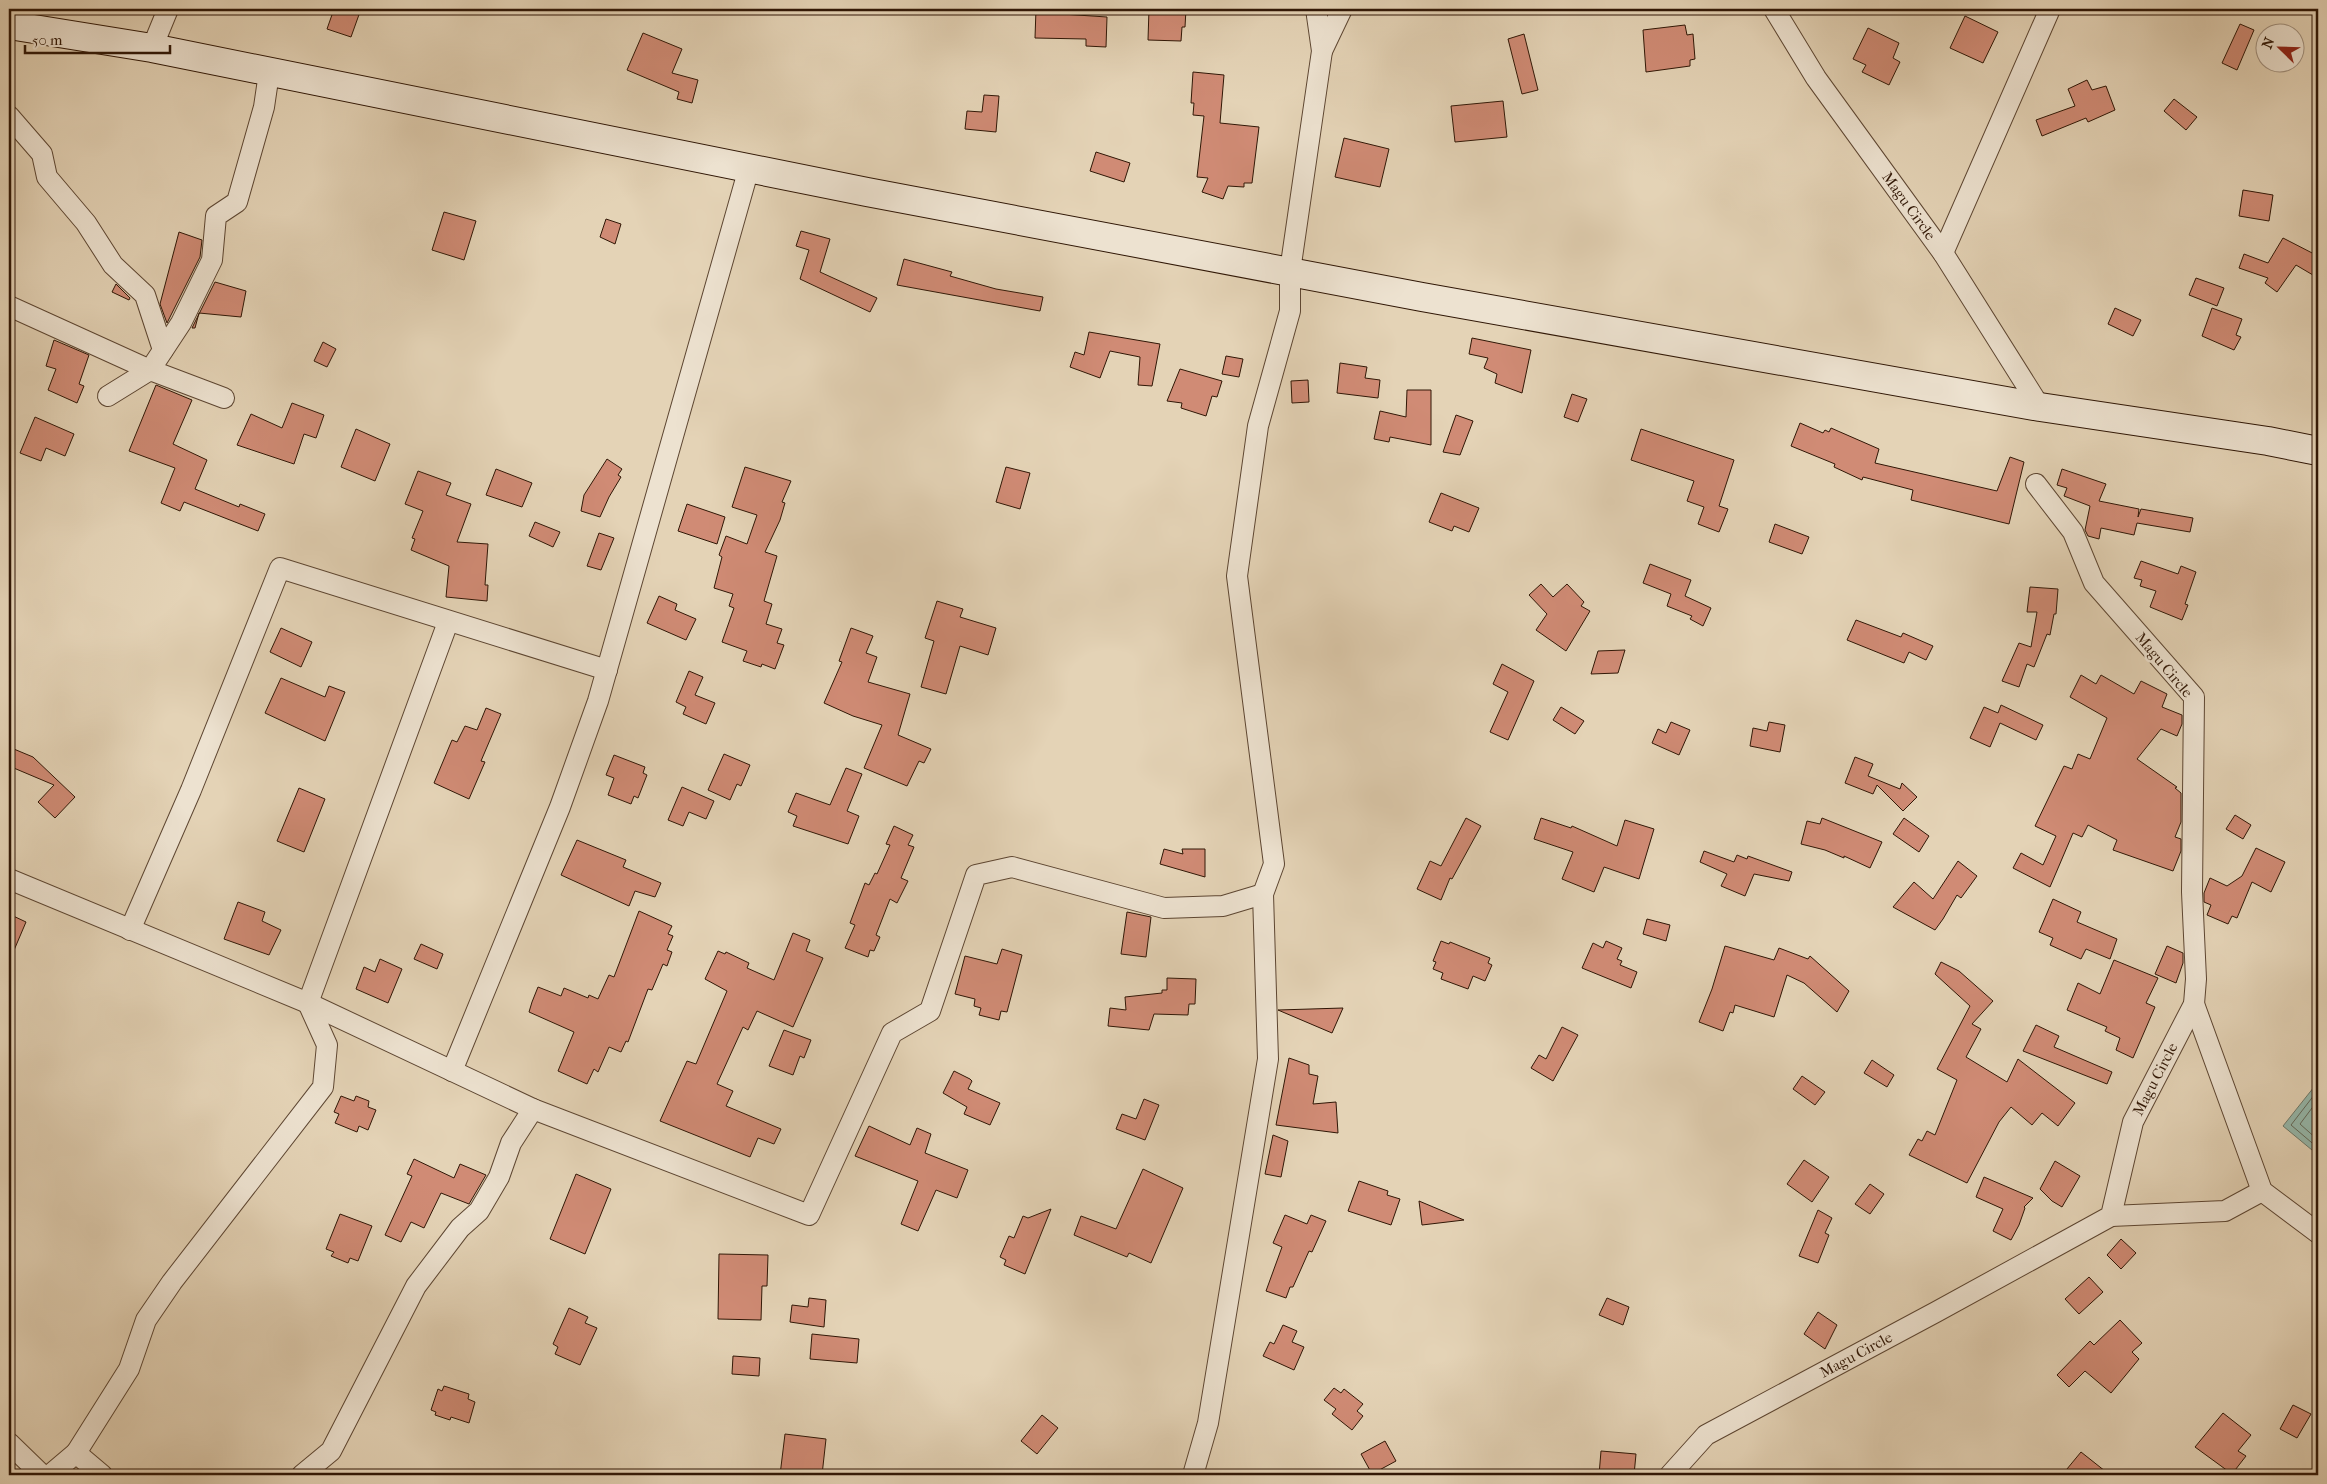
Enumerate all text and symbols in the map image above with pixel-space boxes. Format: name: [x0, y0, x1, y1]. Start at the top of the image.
scale bar: [25, 22, 170, 54]
north arrow: [2254, 22, 2304, 72]
text: 50 m: [32, 31, 63, 49]
text: N: [2259, 35, 2279, 51]
street label: Magu Circle: [1878, 169, 1940, 244]
street label: Magu Circle: [2132, 629, 2197, 702]
street label: Magu Circle: [2129, 1039, 2182, 1119]
street label: Magu Circle: [1817, 1328, 1896, 1381]

